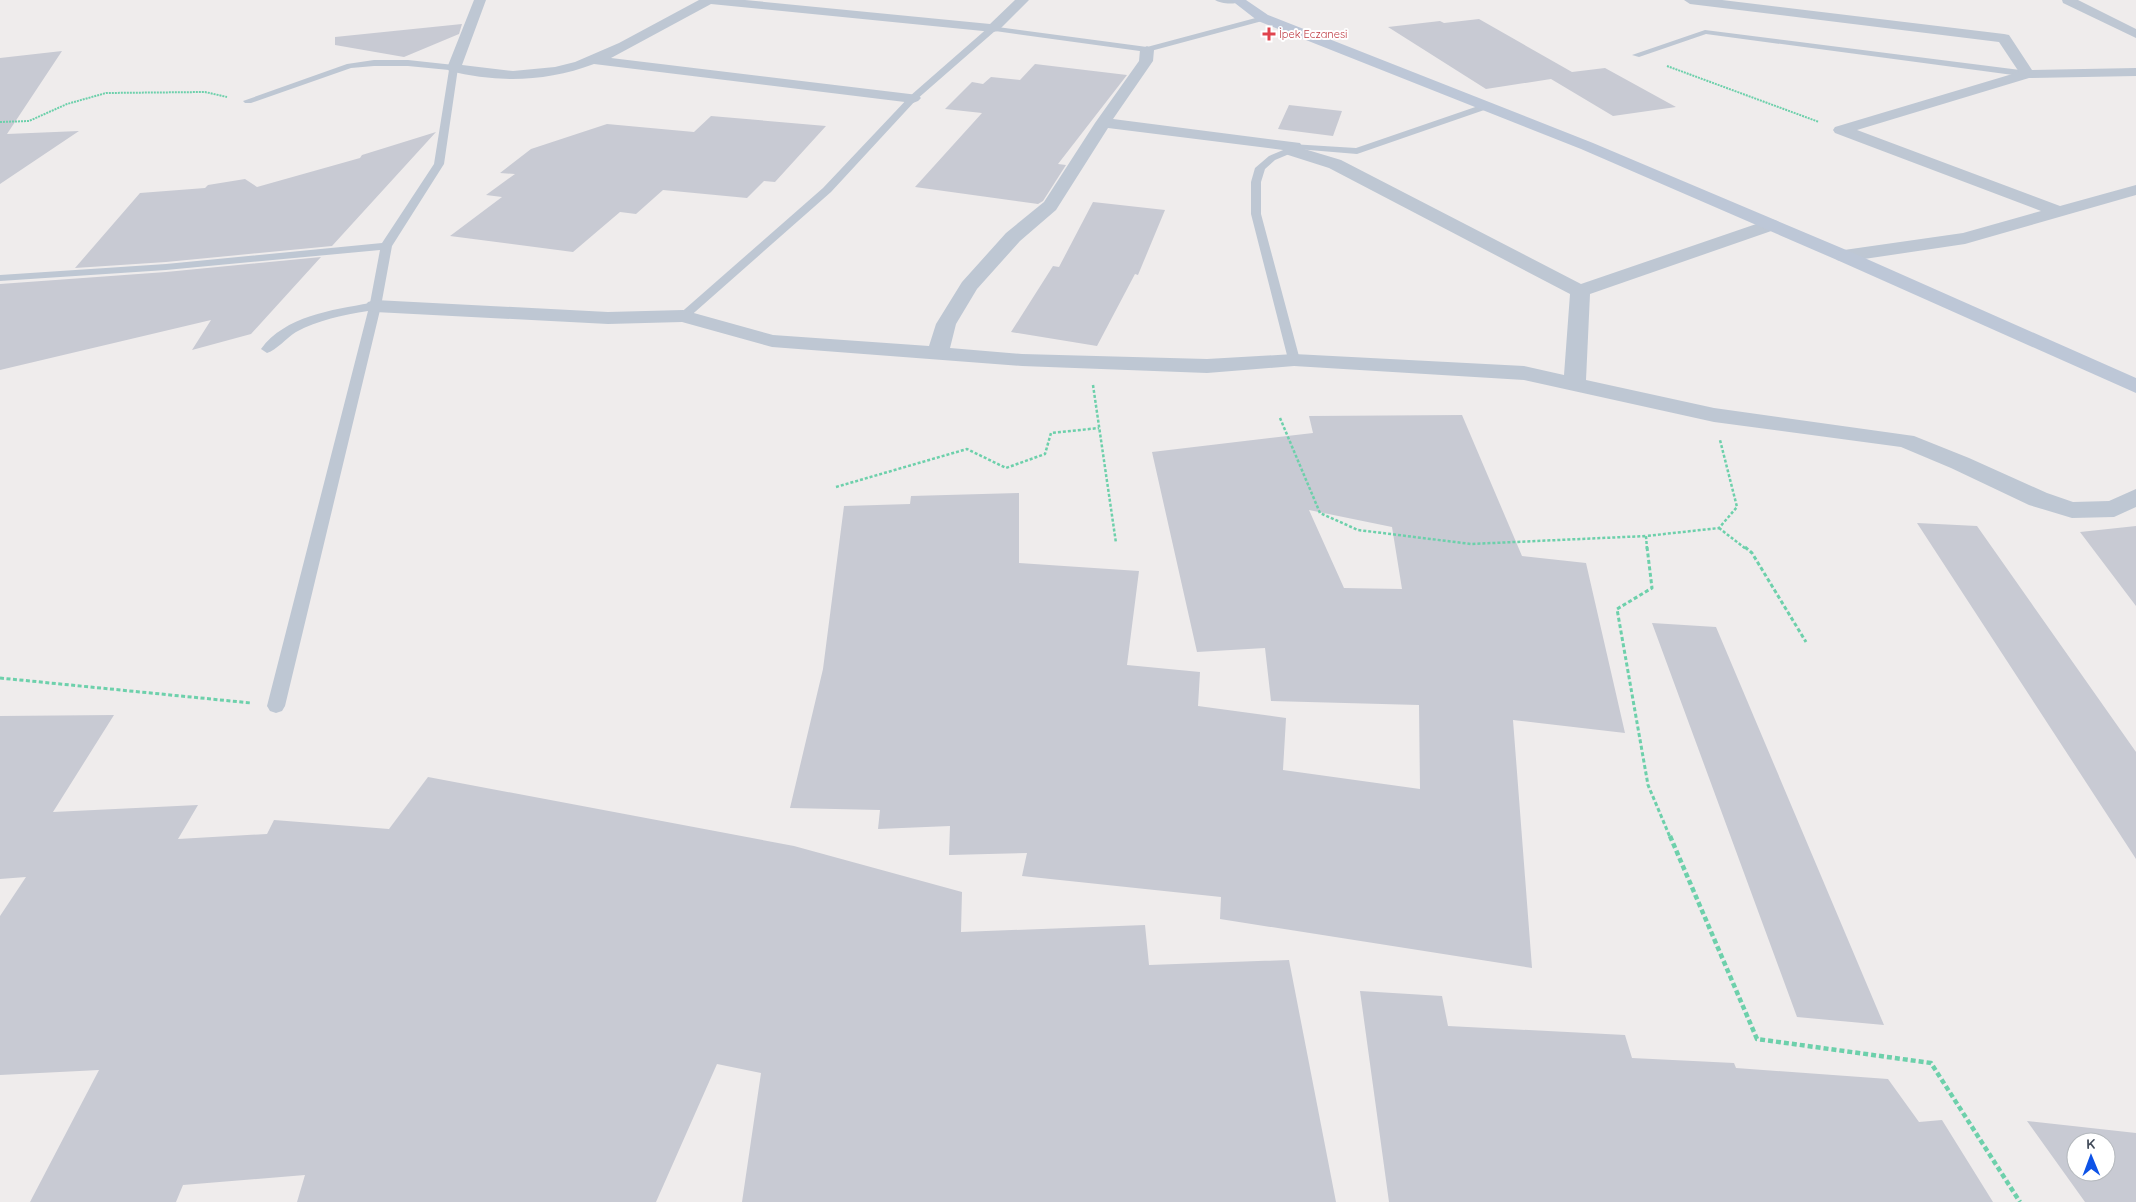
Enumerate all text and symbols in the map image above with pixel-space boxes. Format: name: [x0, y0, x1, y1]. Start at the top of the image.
place label: İpek Eczanesi: [1279, 27, 1347, 41]
marker: İpek Eczanesi: [1263, 28, 1275, 40]
north arrow: [2066, 1132, 2116, 1182]
text: K: [2086, 1135, 2096, 1153]

